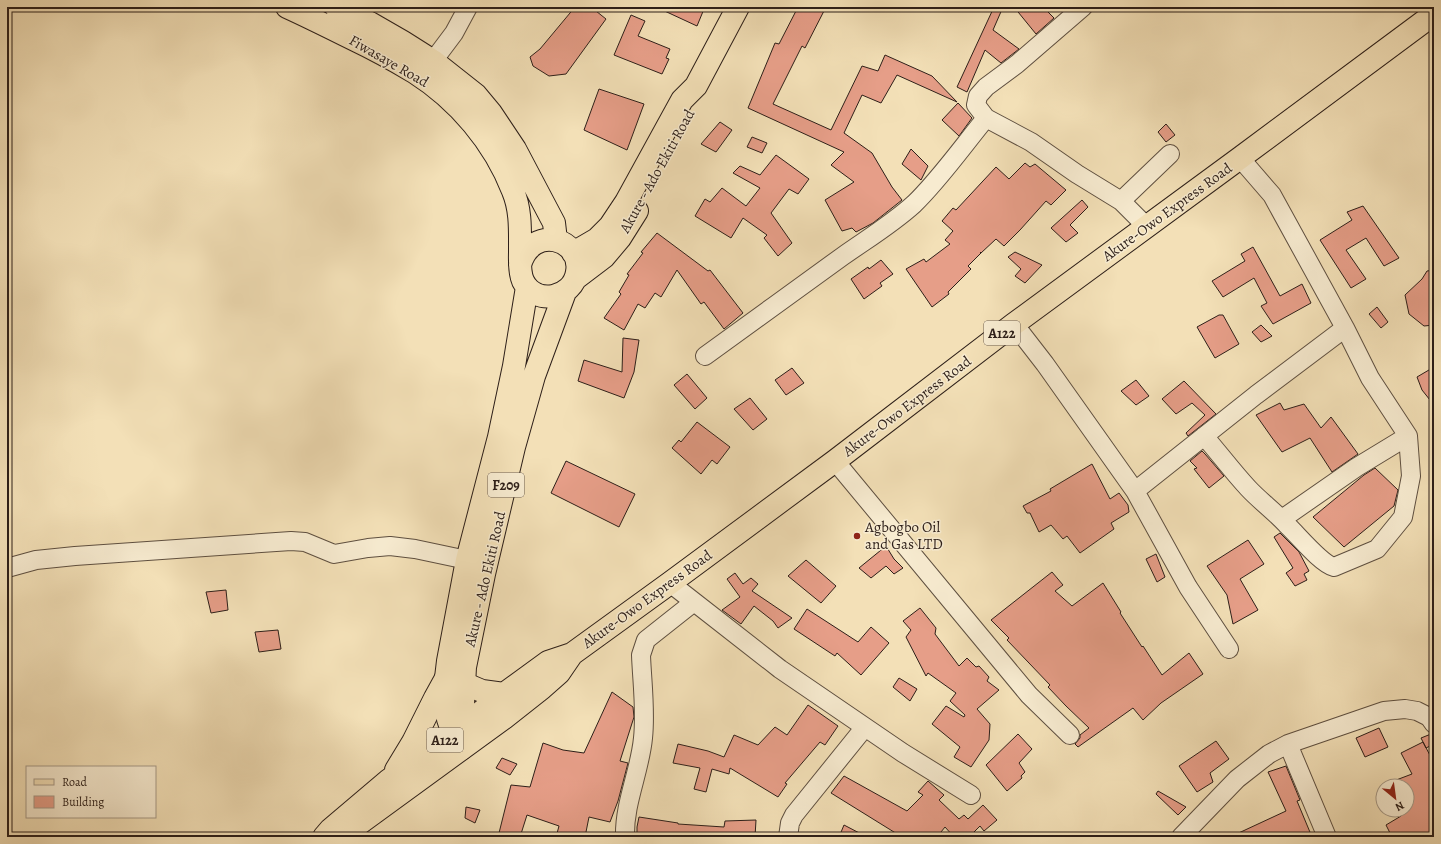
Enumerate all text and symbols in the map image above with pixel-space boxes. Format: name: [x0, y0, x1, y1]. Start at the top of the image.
street label: Fiwasaye Road: [345, 30, 433, 92]
street label: Akure - Ado Ekiti Road: [614, 105, 700, 237]
street label: Akure-Owo Express Road: [1097, 158, 1237, 266]
road number: A122: [984, 321, 1020, 345]
street label: Akure-Owo Express Road: [838, 351, 976, 461]
road number: F209: [488, 473, 524, 497]
street label: Akure - Ado Ekiti Road: [459, 508, 511, 650]
place label: Agbogbo Oil and Gas LTD: [864, 517, 943, 554]
marker: Agbogbo Oil and Gas LTD: [852, 531, 862, 541]
street label: Akure-Owo Express Road: [577, 545, 717, 653]
road number: A122: [427, 728, 463, 752]
legend: [26, 766, 156, 818]
text: Road: [62, 774, 88, 790]
north arrow: [1375, 778, 1415, 818]
text: Building: [62, 794, 104, 810]
text: N: [1392, 798, 1407, 815]

